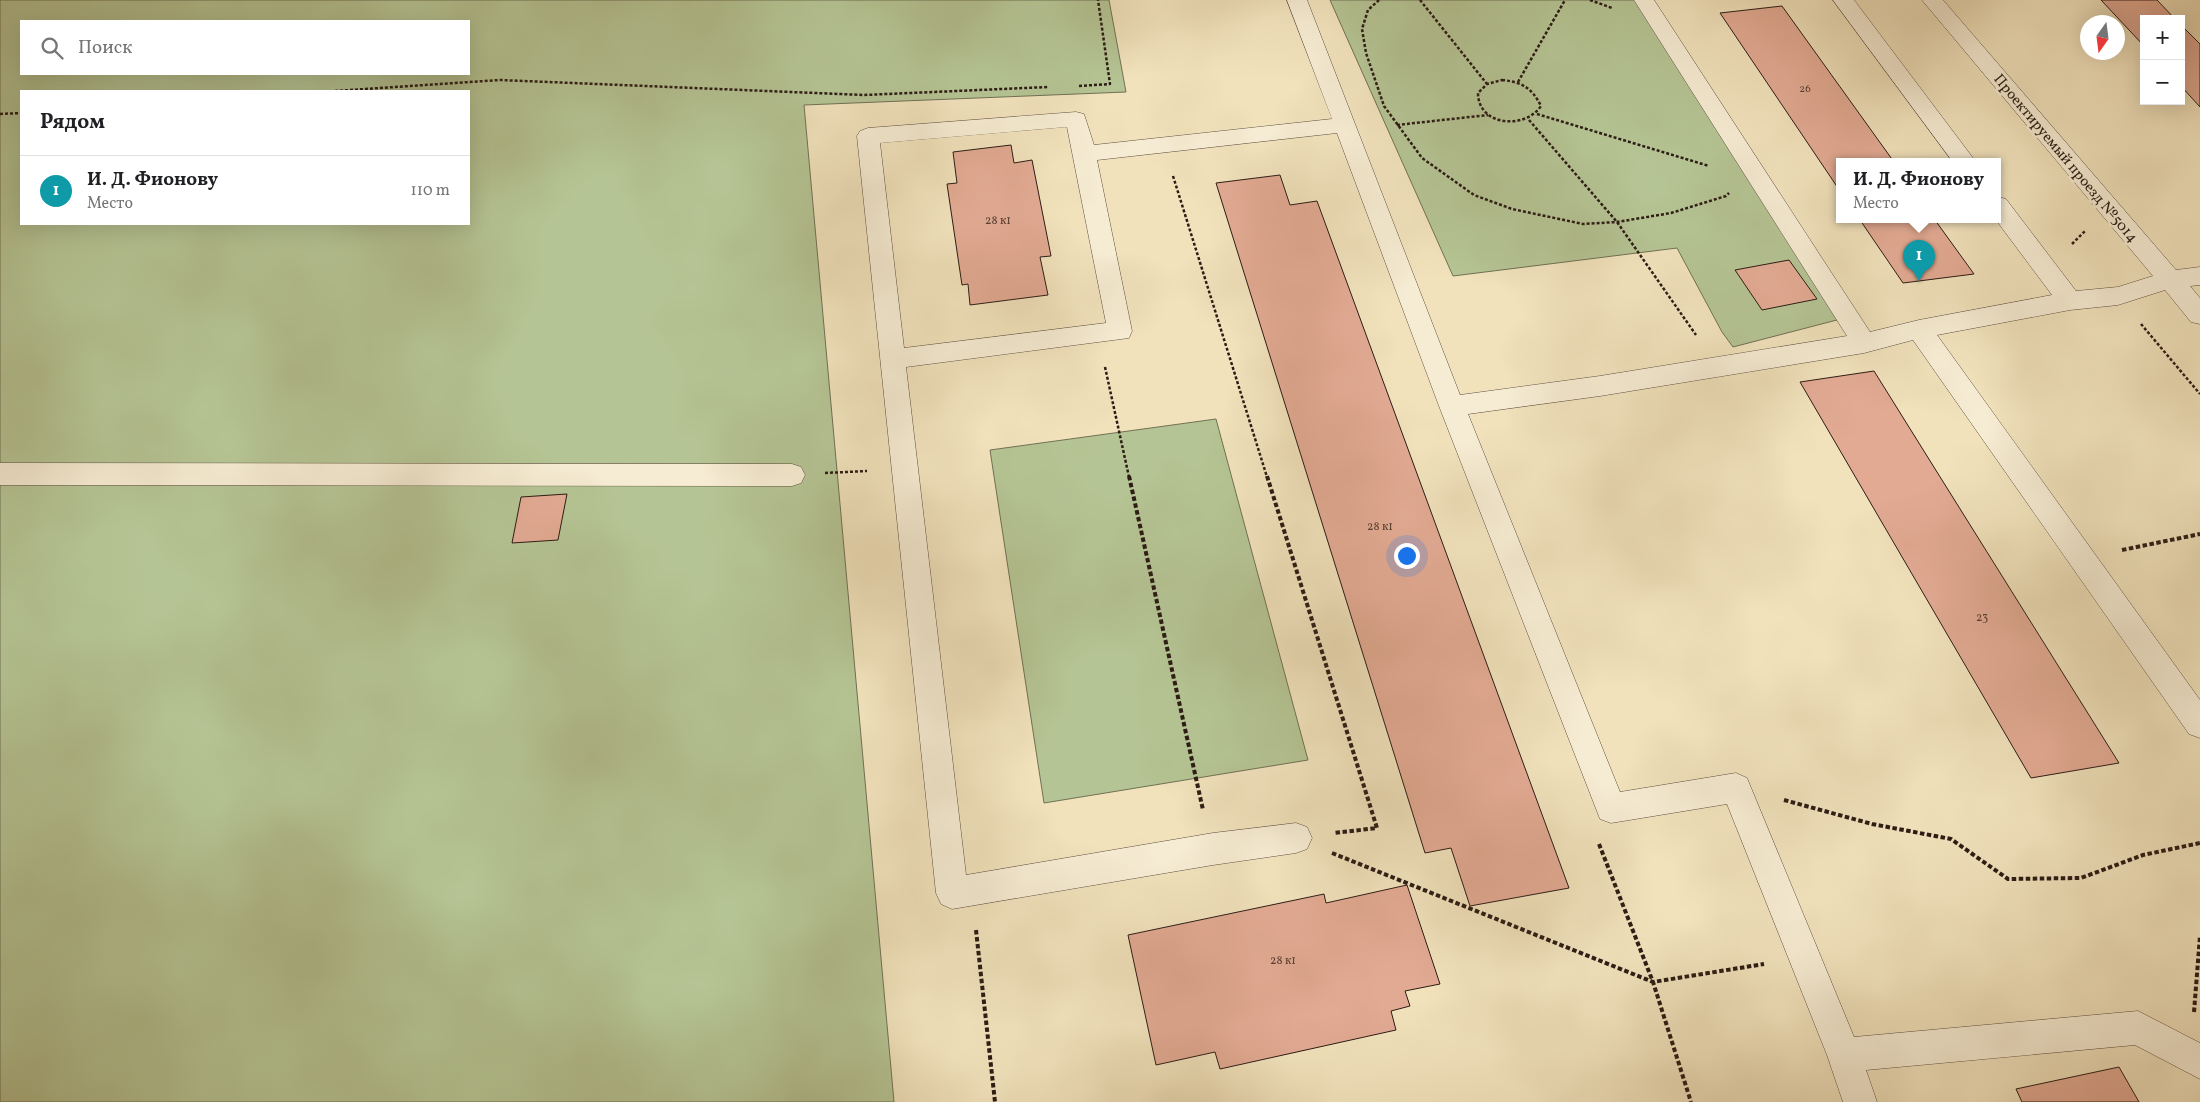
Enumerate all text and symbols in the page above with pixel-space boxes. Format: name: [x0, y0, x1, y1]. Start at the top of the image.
north arrow: [2080, 15, 2125, 60]
map controls: [2140, 15, 2185, 105]
button: +: [2140, 15, 2185, 60]
search box: [20, 20, 470, 75]
icon: search: [38, 34, 66, 62]
text: Поиск: [78, 35, 132, 61]
button: −: [2140, 60, 2185, 105]
street label: Проектируемый проезд №5014: [1988, 70, 2142, 248]
house number: 26: [1799, 82, 1811, 97]
text: Рядом: [40, 108, 105, 137]
popup: [1836, 158, 2001, 223]
text: И. Д. Фионову: [87, 167, 218, 193]
text: И. Д. Фионову: [1853, 167, 1984, 193]
text: 1: [53, 180, 59, 202]
text: 110 m: [411, 180, 450, 202]
text: Место: [87, 193, 133, 215]
text: Место: [1853, 193, 1899, 215]
house number: 28 к1: [985, 213, 1011, 229]
pin: 1: [1903, 240, 1935, 281]
house number: 28 к1: [1367, 519, 1393, 535]
your location: [1394, 543, 1420, 569]
house number: 23: [1976, 610, 1988, 626]
house number: 28 к1: [1270, 953, 1296, 969]

